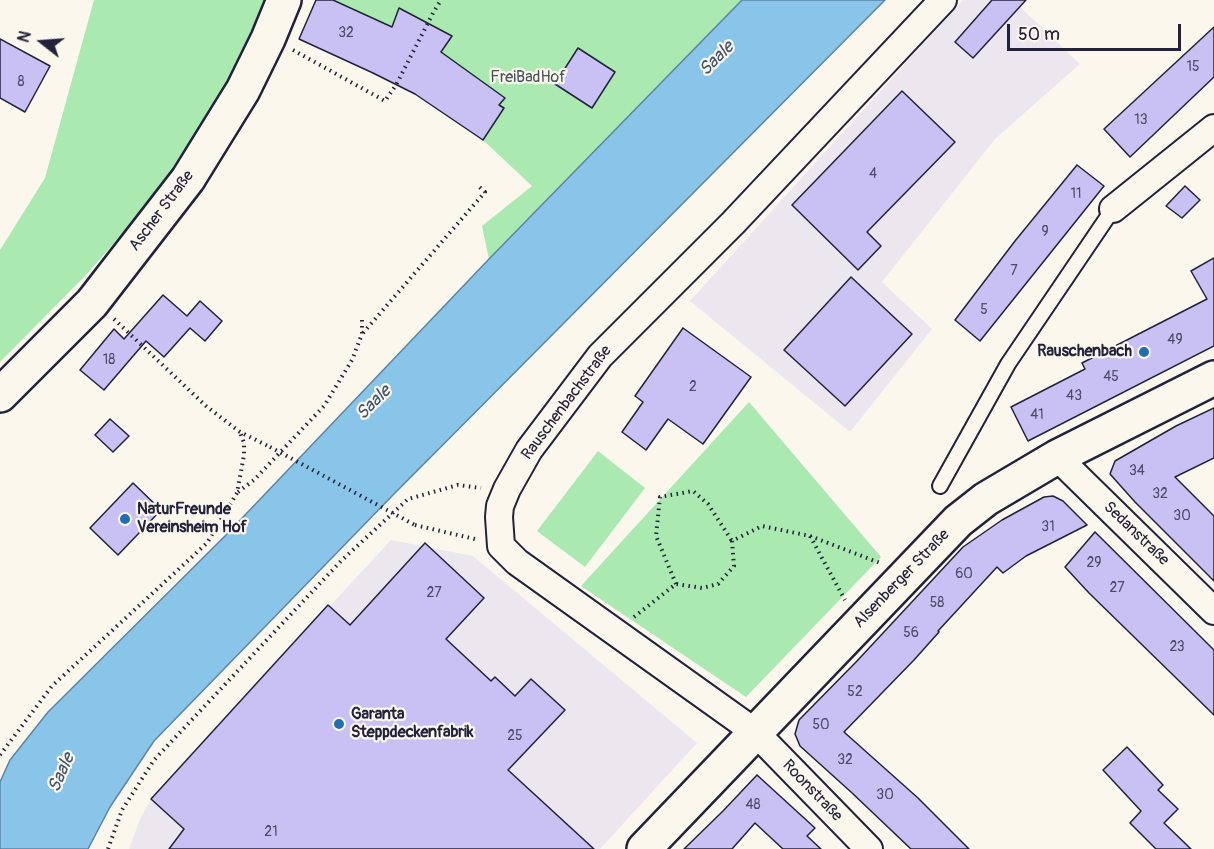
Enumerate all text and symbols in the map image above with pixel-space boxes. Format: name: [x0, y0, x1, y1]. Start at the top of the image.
north arrow: [12, 12, 72, 72]
scale bar: [1010, 12, 1184, 50]
text: 50 m: [1018, 23, 1060, 46]
house number: 32: [338, 25, 354, 41]
text: N: [14, 29, 36, 45]
water label: Saale: [695, 37, 739, 81]
house number: 15: [1186, 59, 1200, 75]
park label: FreiBadHof: [490, 68, 566, 88]
house number: 8: [17, 74, 25, 90]
house number: 13: [1134, 112, 1148, 128]
house number: 4: [869, 166, 877, 182]
street label: Ascher Straße: [126, 167, 198, 255]
house number: 11: [1071, 186, 1081, 202]
house number: 9: [1041, 224, 1049, 240]
house number: 7: [1010, 263, 1018, 279]
house number: 5: [980, 302, 988, 318]
house number: 49: [1167, 332, 1183, 348]
street label: Rauschenbachstraße: [518, 342, 616, 464]
place label: Rauschenbach: [1037, 342, 1132, 362]
marker: Rauschenbach: [1137, 345, 1151, 359]
house number: 18: [103, 352, 115, 368]
house number: 45: [1103, 369, 1119, 385]
house number: 2: [689, 379, 697, 395]
water label: Saale: [352, 381, 396, 425]
house number: 43: [1066, 388, 1082, 404]
house number: 41: [1030, 407, 1044, 423]
house number: 34: [1129, 463, 1145, 479]
house number: 32: [1152, 486, 1168, 502]
street label: Sedanstraße: [1099, 498, 1173, 570]
place label: NaturFreunde Vereinsheim Hof: [137, 500, 247, 538]
house number: 30: [1173, 508, 1191, 524]
marker: NaturFreunde Vereinsheim Hof: [118, 512, 132, 526]
house number: 31: [1041, 519, 1055, 535]
street label: Alsenberger Straße: [850, 526, 954, 632]
house number: 29: [1086, 555, 1102, 571]
house number: 60: [955, 566, 973, 582]
house number: 27: [1109, 580, 1125, 596]
house number: 27: [426, 585, 442, 601]
house number: 58: [930, 595, 944, 611]
house number: 56: [903, 625, 919, 641]
house number: 23: [1169, 639, 1185, 655]
house number: 52: [847, 684, 863, 700]
place label: Garanta Steppdeckenfabrik: [351, 705, 473, 743]
marker: Garanta Steppdeckenfabrik: [332, 717, 346, 731]
house number: 50: [812, 717, 830, 733]
house number: 25: [507, 728, 523, 744]
water label: Saale: [44, 750, 80, 796]
house number: 32: [837, 752, 853, 768]
street label: Roonstraße: [778, 756, 846, 826]
house number: 30: [876, 787, 894, 803]
house number: 48: [745, 797, 761, 813]
house number: 21: [264, 824, 278, 840]

